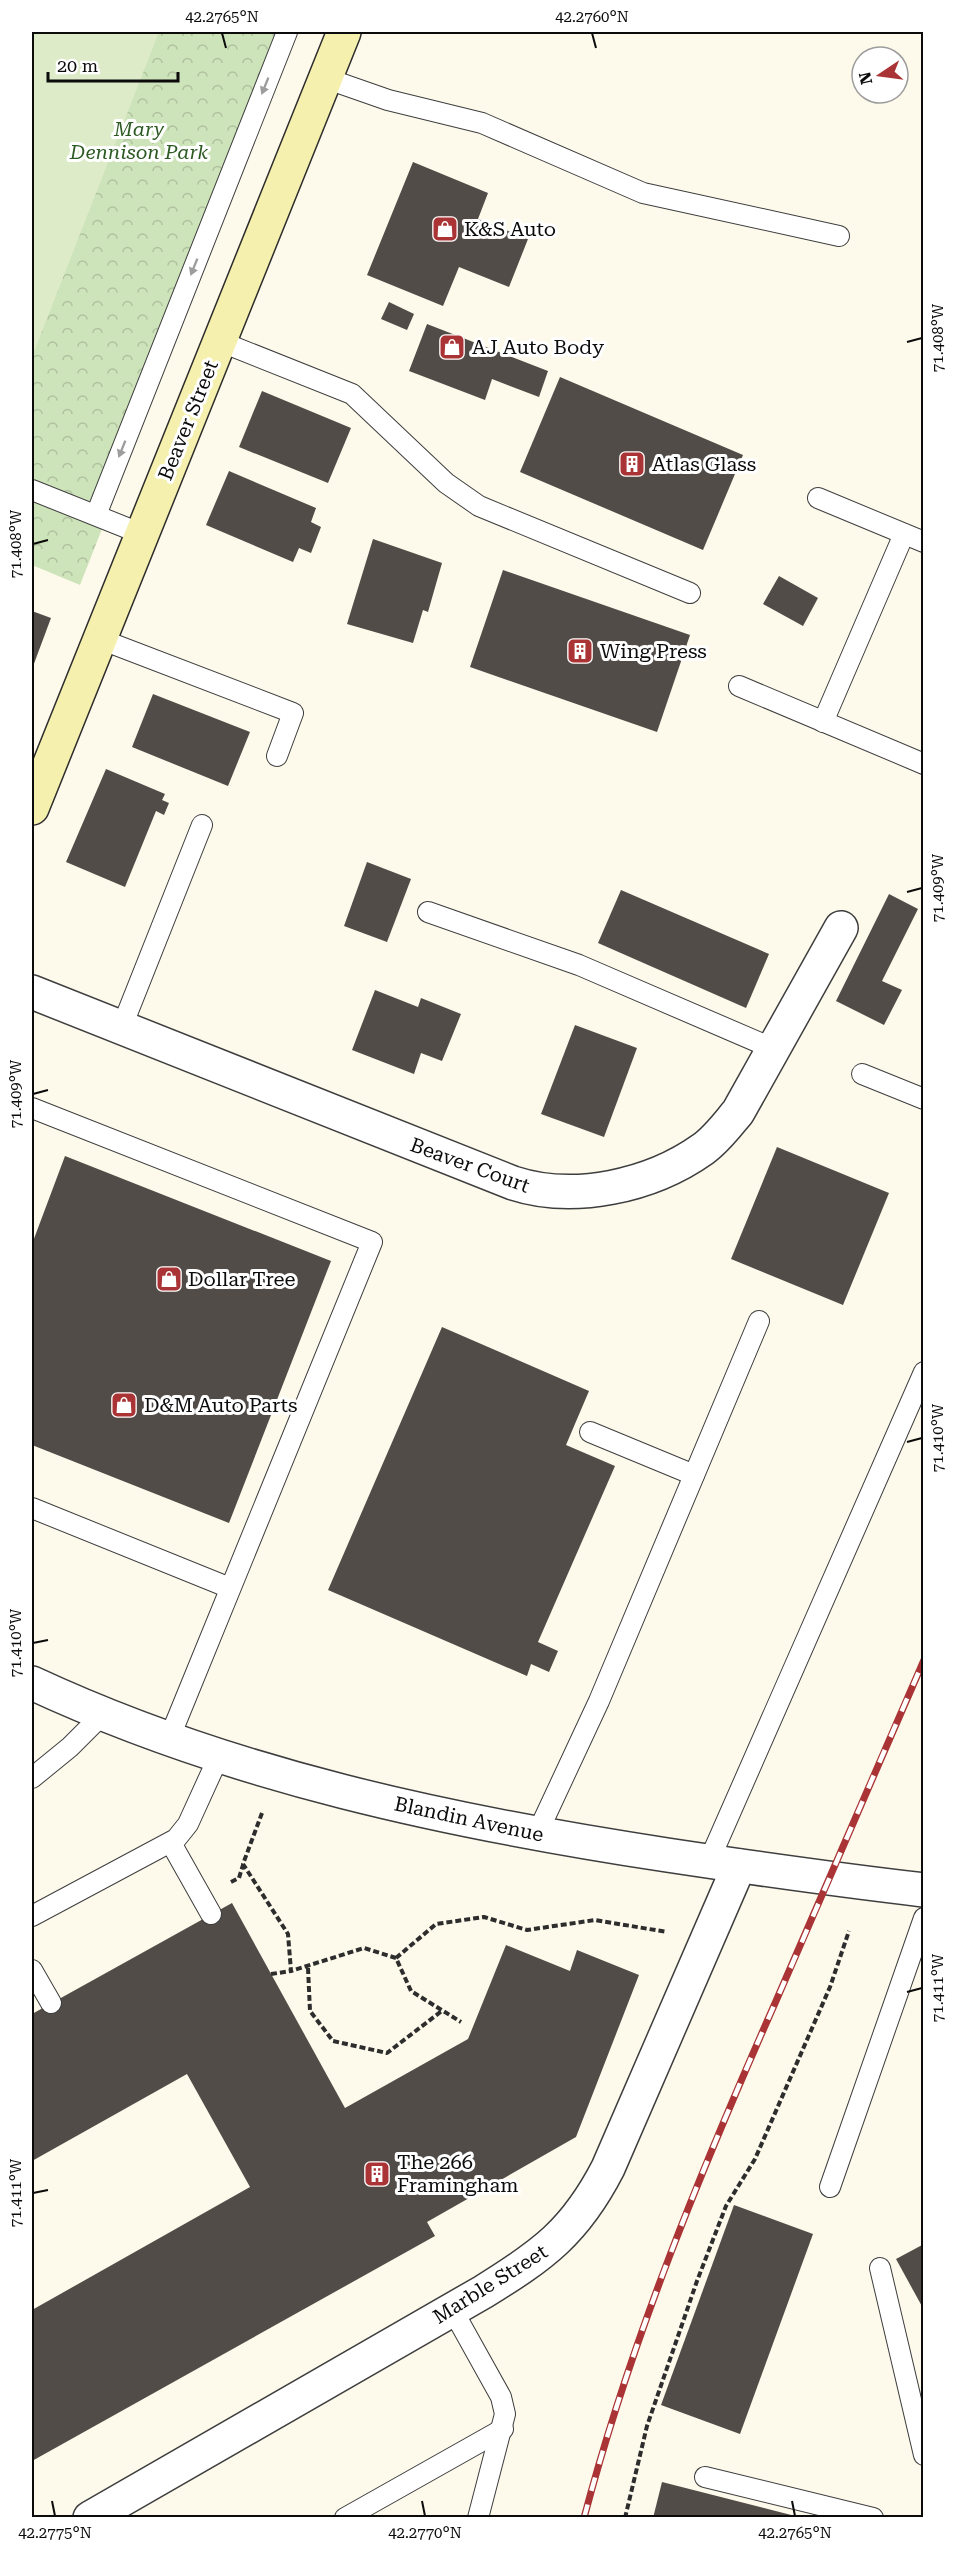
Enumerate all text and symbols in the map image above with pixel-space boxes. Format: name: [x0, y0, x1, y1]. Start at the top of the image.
text: 42.2765°N: [185, 8, 259, 26]
text: 42.2760°N: [555, 8, 629, 26]
scale bar: [48, 45, 178, 83]
north arrow: [850, 45, 910, 105]
text: 20 m: [57, 55, 98, 76]
text: N: [855, 70, 877, 86]
one-way arrow: [260, 77, 269, 95]
park label: Mary Dennison Park: [69, 117, 208, 164]
shop icon: K&S Auto: [430, 214, 460, 244]
place label: K&S Auto: [464, 217, 556, 241]
one-way arrow: [189, 259, 199, 277]
text: 71.408°W: [929, 303, 947, 372]
shop icon: AJ Auto Body: [437, 332, 467, 362]
place label: AJ Auto Body: [472, 335, 604, 359]
street label: Beaver Street: [153, 356, 223, 484]
one-way arrow: [117, 440, 126, 458]
building icon: Atlas Glass: [617, 449, 647, 479]
place label: Atlas Glass: [652, 452, 756, 476]
text: 71.408°W: [7, 509, 25, 578]
building icon: Wing Press: [565, 636, 595, 666]
place label: Wing Press: [600, 639, 707, 663]
text: 71.409°W: [929, 853, 947, 922]
text: 71.409°W: [7, 1059, 25, 1128]
street label: Beaver Court: [407, 1132, 533, 1198]
shop icon: Dollar Tree: [154, 1264, 184, 1294]
place label: Dollar Tree: [188, 1267, 296, 1291]
shop icon: D&M Auto Parts: [109, 1390, 139, 1420]
place label: D&M Auto Parts: [144, 1393, 297, 1417]
text: 71.410°W: [929, 1403, 947, 1472]
text: 71.410°W: [7, 1608, 25, 1677]
street label: Blandin Avenue: [392, 1791, 546, 1847]
text: 71.411°W: [929, 1953, 947, 2022]
place label: The 266 Framingham: [397, 2150, 519, 2197]
text: 71.411°W: [7, 2158, 25, 2227]
building icon: The 266 Framingham: [362, 2159, 392, 2189]
street label: Marble Street: [428, 2239, 552, 2329]
text: 42.2775°N: [18, 2524, 92, 2542]
text: 42.2770°N: [388, 2524, 462, 2542]
text: 42.2765°N: [758, 2524, 832, 2542]

